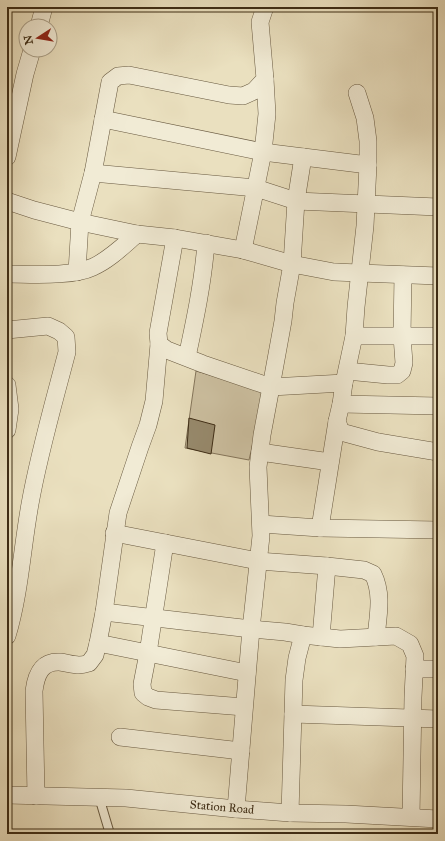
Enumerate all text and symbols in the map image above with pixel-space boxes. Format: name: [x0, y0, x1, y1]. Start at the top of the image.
north arrow: [18, 18, 58, 58]
text: N: [21, 33, 36, 46]
street label: Station Road: [189, 797, 255, 817]

